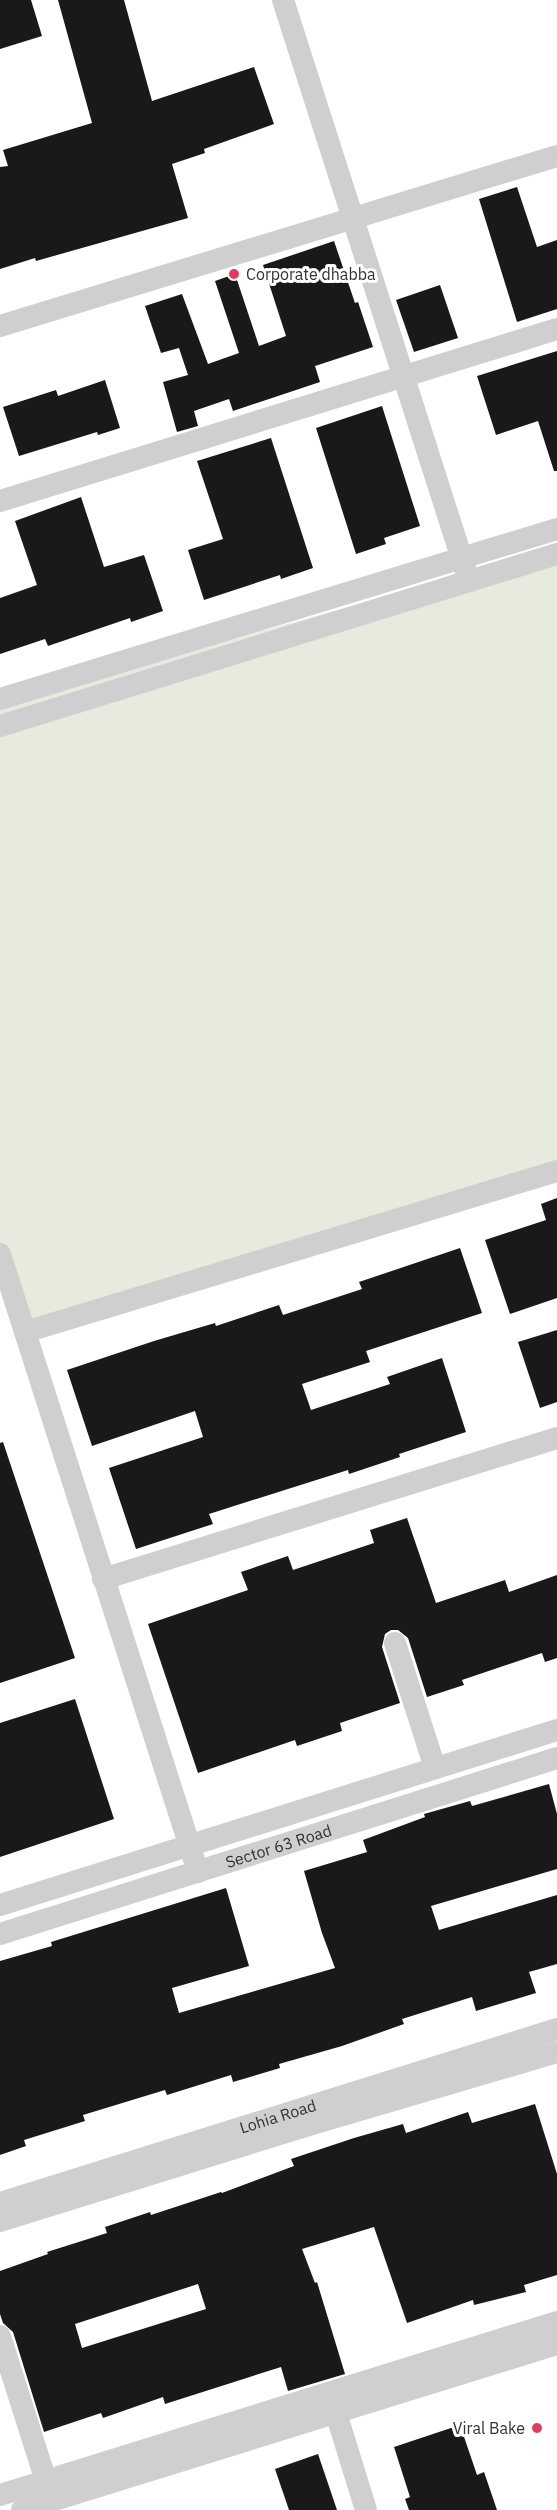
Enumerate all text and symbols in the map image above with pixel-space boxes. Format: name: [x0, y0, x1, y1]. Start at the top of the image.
place label: Corporate dhabba: [246, 264, 376, 284]
marker: Corporate dhabba: [227, 267, 241, 281]
street label: Sector 63 Road: [223, 1820, 334, 1872]
street label: Lohia Road: [237, 2095, 318, 2138]
place label: Viral Bake: [453, 2418, 525, 2438]
marker: Viral Bake: [530, 2421, 544, 2435]

